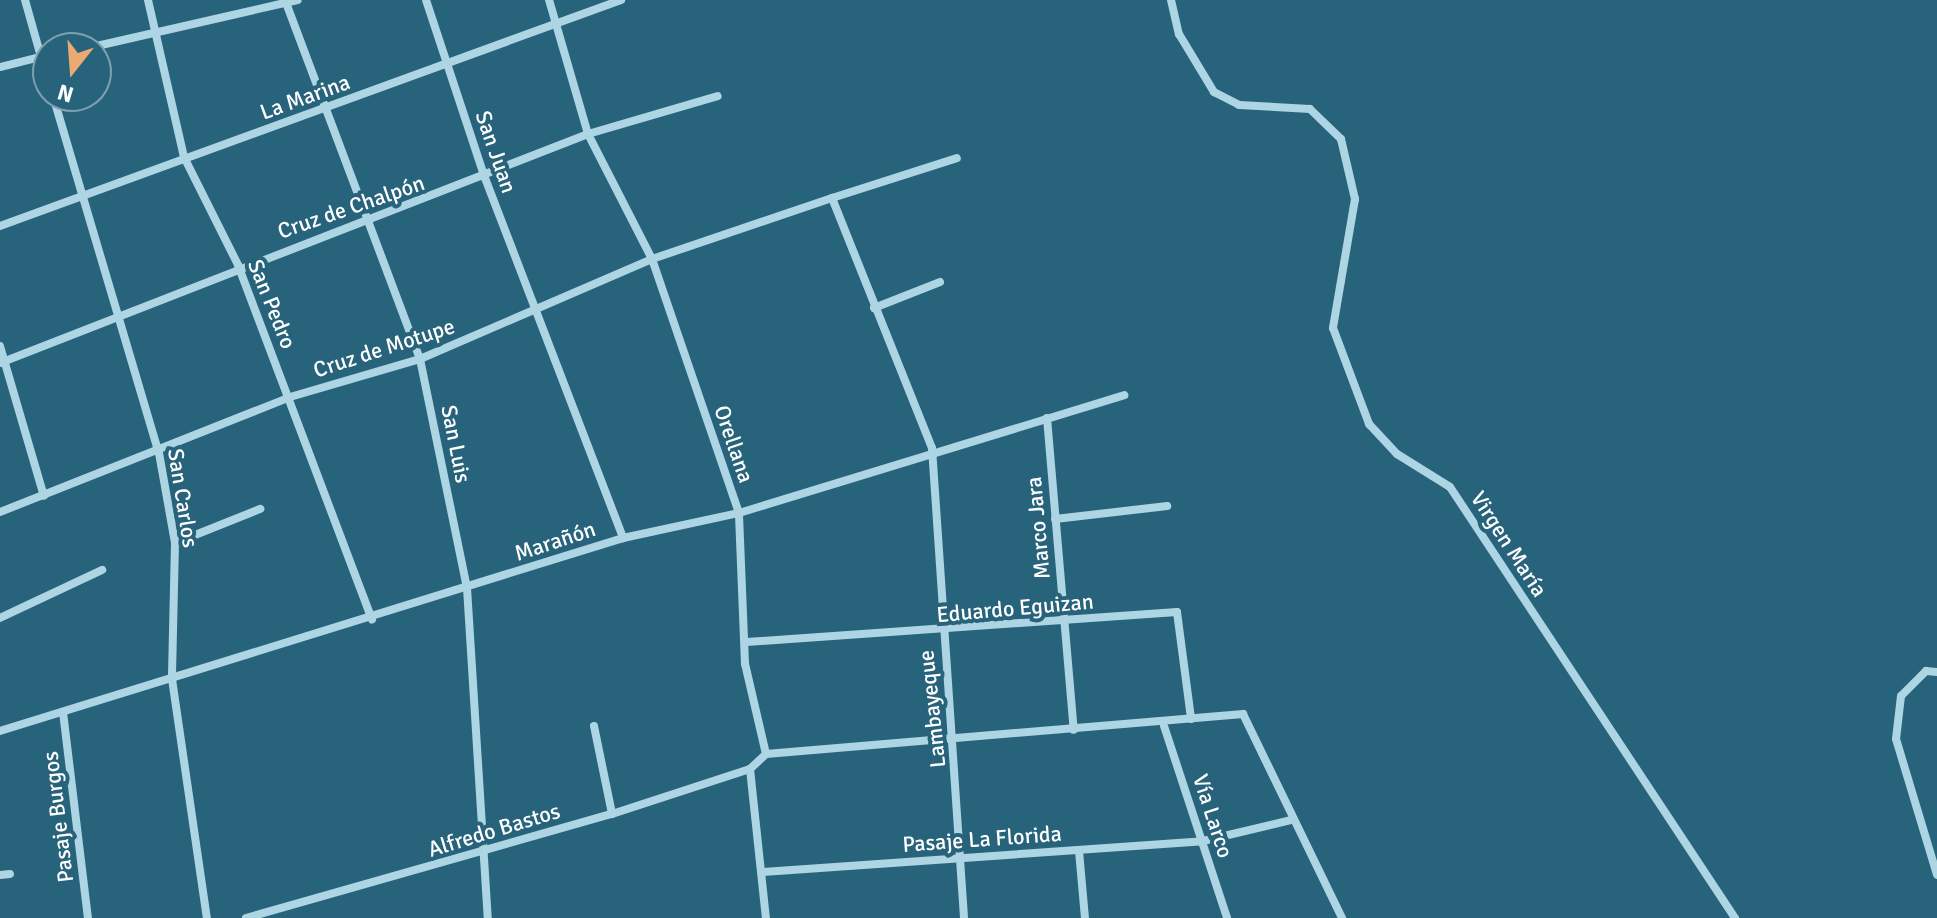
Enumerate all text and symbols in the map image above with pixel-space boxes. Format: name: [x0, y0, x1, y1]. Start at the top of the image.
north arrow: [32, 32, 112, 112]
street label: La Marina: [256, 69, 354, 125]
text: N: [54, 78, 77, 109]
street label: San Juan: [470, 107, 522, 197]
street label: Cruz de Chalpón: [274, 170, 428, 244]
street label: San Pedro: [242, 256, 302, 352]
street label: Cruz de Motupe: [310, 313, 458, 383]
street label: Orellana: [708, 402, 760, 486]
street label: San Luis: [436, 403, 476, 485]
street label: San Carlos: [162, 447, 204, 549]
street label: Marco Jara: [1020, 476, 1056, 580]
street label: Virgen María: [1465, 486, 1553, 602]
street label: Marañón: [511, 516, 599, 566]
street label: Eduardo Eguizan: [935, 588, 1095, 628]
street label: Lambayeque: [913, 649, 951, 769]
street label: Pasaje Burgos: [37, 750, 79, 884]
street label: Vía Larco: [1187, 771, 1239, 861]
street label: Alfredo Bastos: [425, 797, 563, 863]
street label: Pasaje La Florida: [901, 820, 1063, 858]

